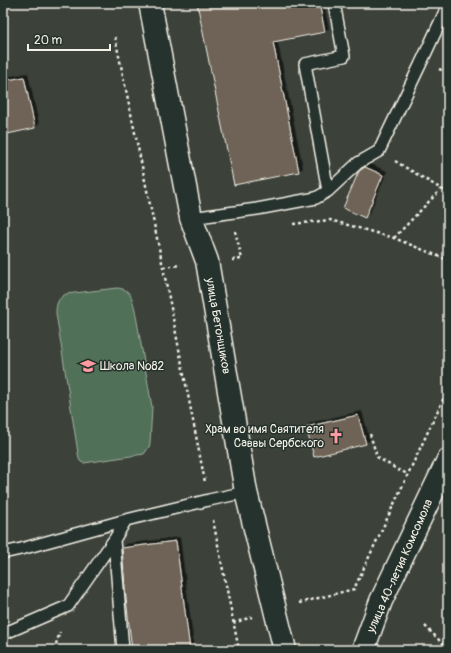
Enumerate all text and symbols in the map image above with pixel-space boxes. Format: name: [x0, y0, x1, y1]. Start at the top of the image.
scale bar: [28, 26, 110, 52]
text: 20 m: [34, 33, 63, 48]
street label: улица Бетонщиков: [202, 276, 234, 375]
school or university icon: Школа №82: [79, 357, 97, 375]
place label: Школа №82: [100, 359, 165, 374]
place label: Храм во имя Святителя Саввы Сербского: [205, 422, 325, 451]
church icon: Храм во имя Святителя Саввы Сербского: [327, 427, 345, 445]
street label: улица 40-летия Комсомола: [363, 497, 436, 636]

